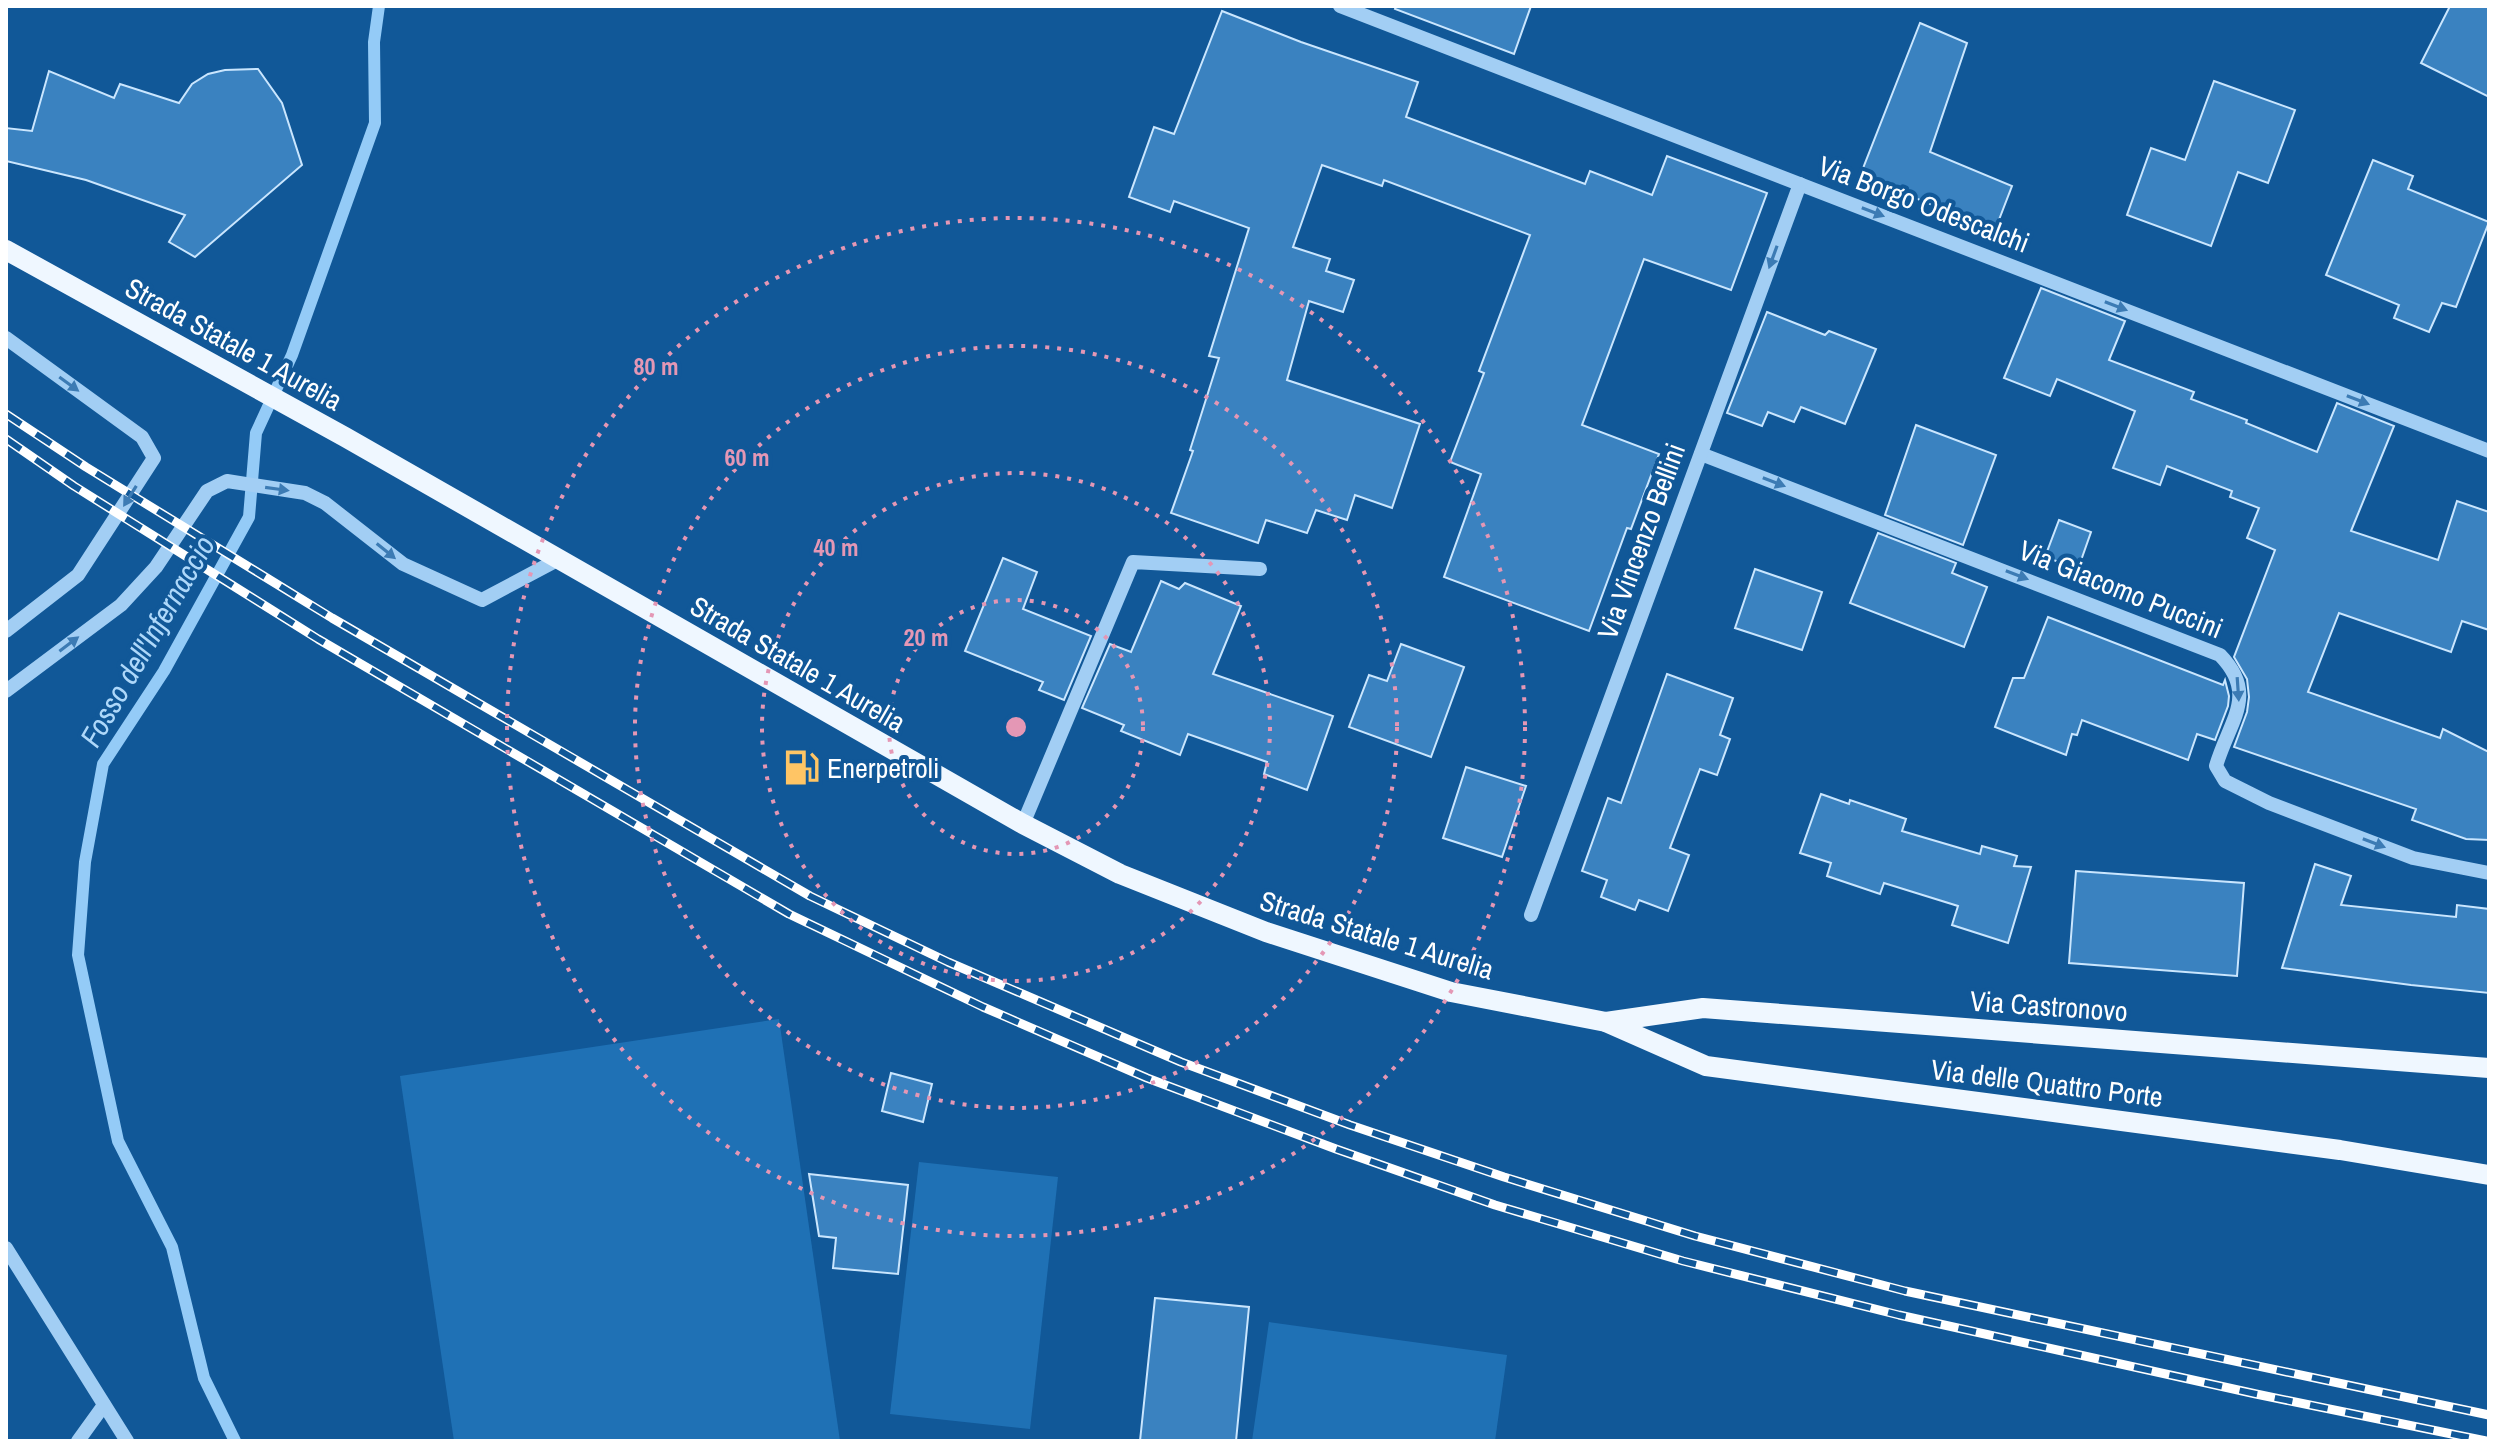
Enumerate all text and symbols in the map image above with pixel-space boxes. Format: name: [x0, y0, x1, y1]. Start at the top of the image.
street label: Via Borgo Odescalchi: [1813, 146, 2035, 262]
one-way arrow: [1861, 206, 1885, 219]
one-way arrow: [1767, 245, 1779, 269]
street label: Strada Statale 1 Aurelia: [119, 269, 349, 420]
one-way arrow: [2104, 300, 2128, 313]
text: 80 m: [634, 350, 678, 382]
one-way arrow: [59, 375, 79, 391]
one-way arrow: [2346, 394, 2370, 407]
street label: Via Vincenzo Bellini: [1588, 438, 1694, 644]
text: 60 m: [725, 441, 769, 473]
one-way arrow: [1762, 476, 1786, 489]
one-way arrow: [265, 483, 290, 496]
one-way arrow: [123, 485, 137, 507]
water label: Fosso dell'Infernaccio: [70, 528, 224, 754]
text: 40 m: [814, 531, 858, 563]
street label: Via Giacomo Puccini: [2013, 531, 2229, 647]
one-way arrow: [376, 543, 396, 559]
one-way arrow: [2005, 569, 2029, 582]
street label: Strada Statale 1 Aurelia: [683, 587, 913, 741]
text: 20 m: [904, 621, 948, 653]
one-way arrow: [58, 637, 79, 652]
one-way arrow: [2232, 677, 2245, 702]
centre of rings: [1002, 713, 1030, 741]
fuel station icon: Enerpetroli: [782, 749, 820, 787]
place label: Enerpetroli: [827, 749, 939, 787]
one-way arrow: [2362, 837, 2386, 850]
street label: Strada Statale 1 Aurelia: [1255, 881, 1499, 989]
street label: Via Castronovo: [1969, 982, 2129, 1030]
street label: Via delle Quattro Porte: [1929, 1050, 2165, 1116]

